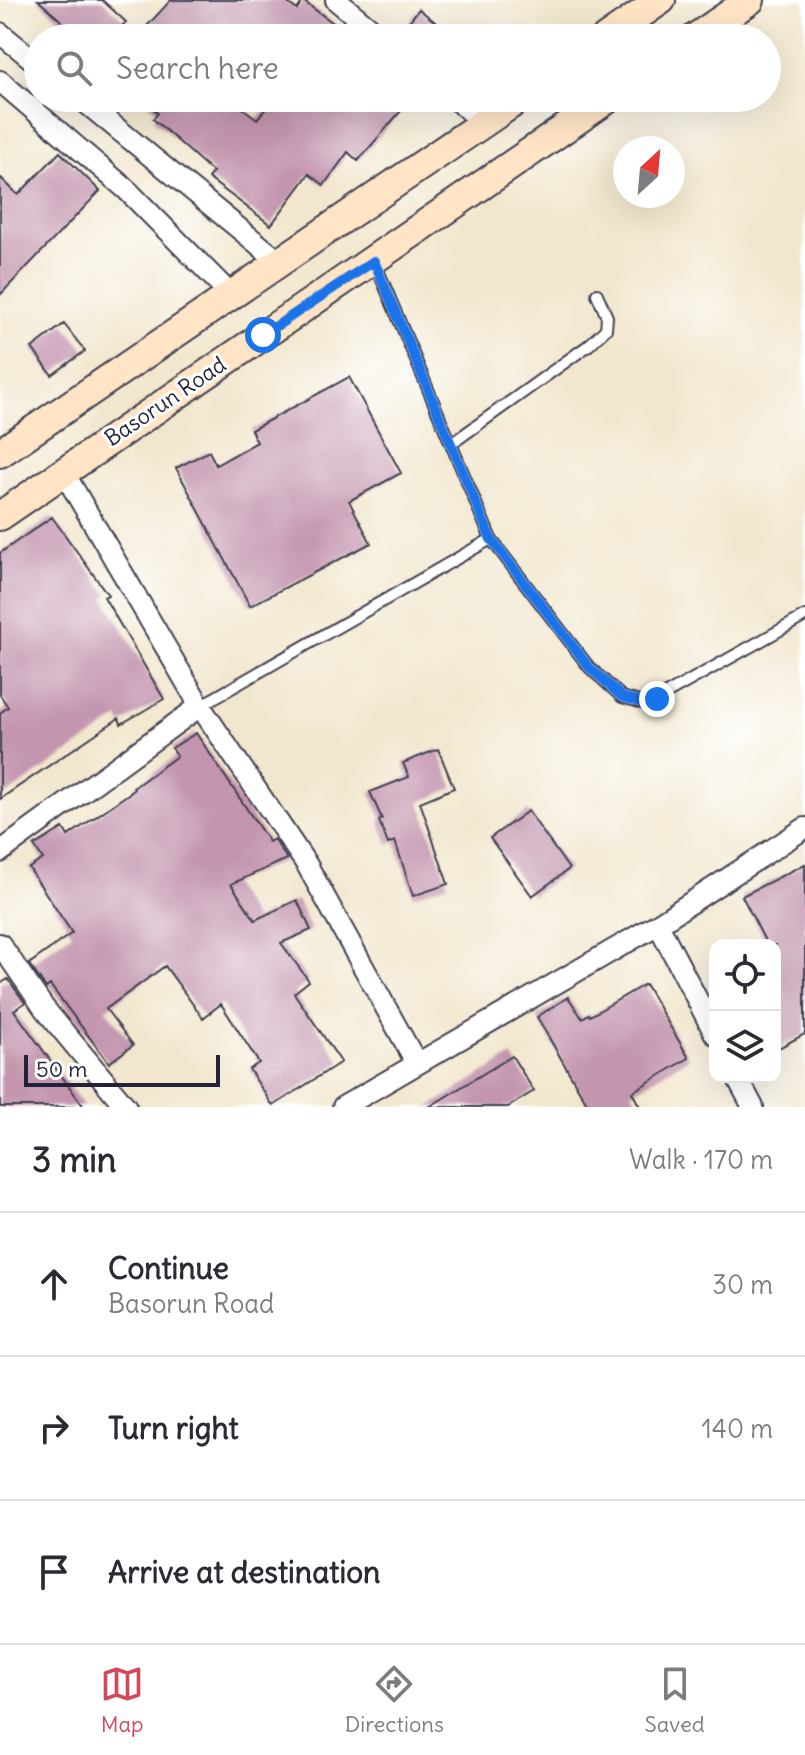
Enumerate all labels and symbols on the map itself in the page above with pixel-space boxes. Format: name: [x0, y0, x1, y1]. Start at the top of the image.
north arrow: [613, 136, 685, 208]
route start: [245, 317, 281, 353]
street label: Basorun Road: [99, 350, 231, 452]
route end: [639, 681, 675, 717]
scale bar: [24, 1051, 220, 1087]

